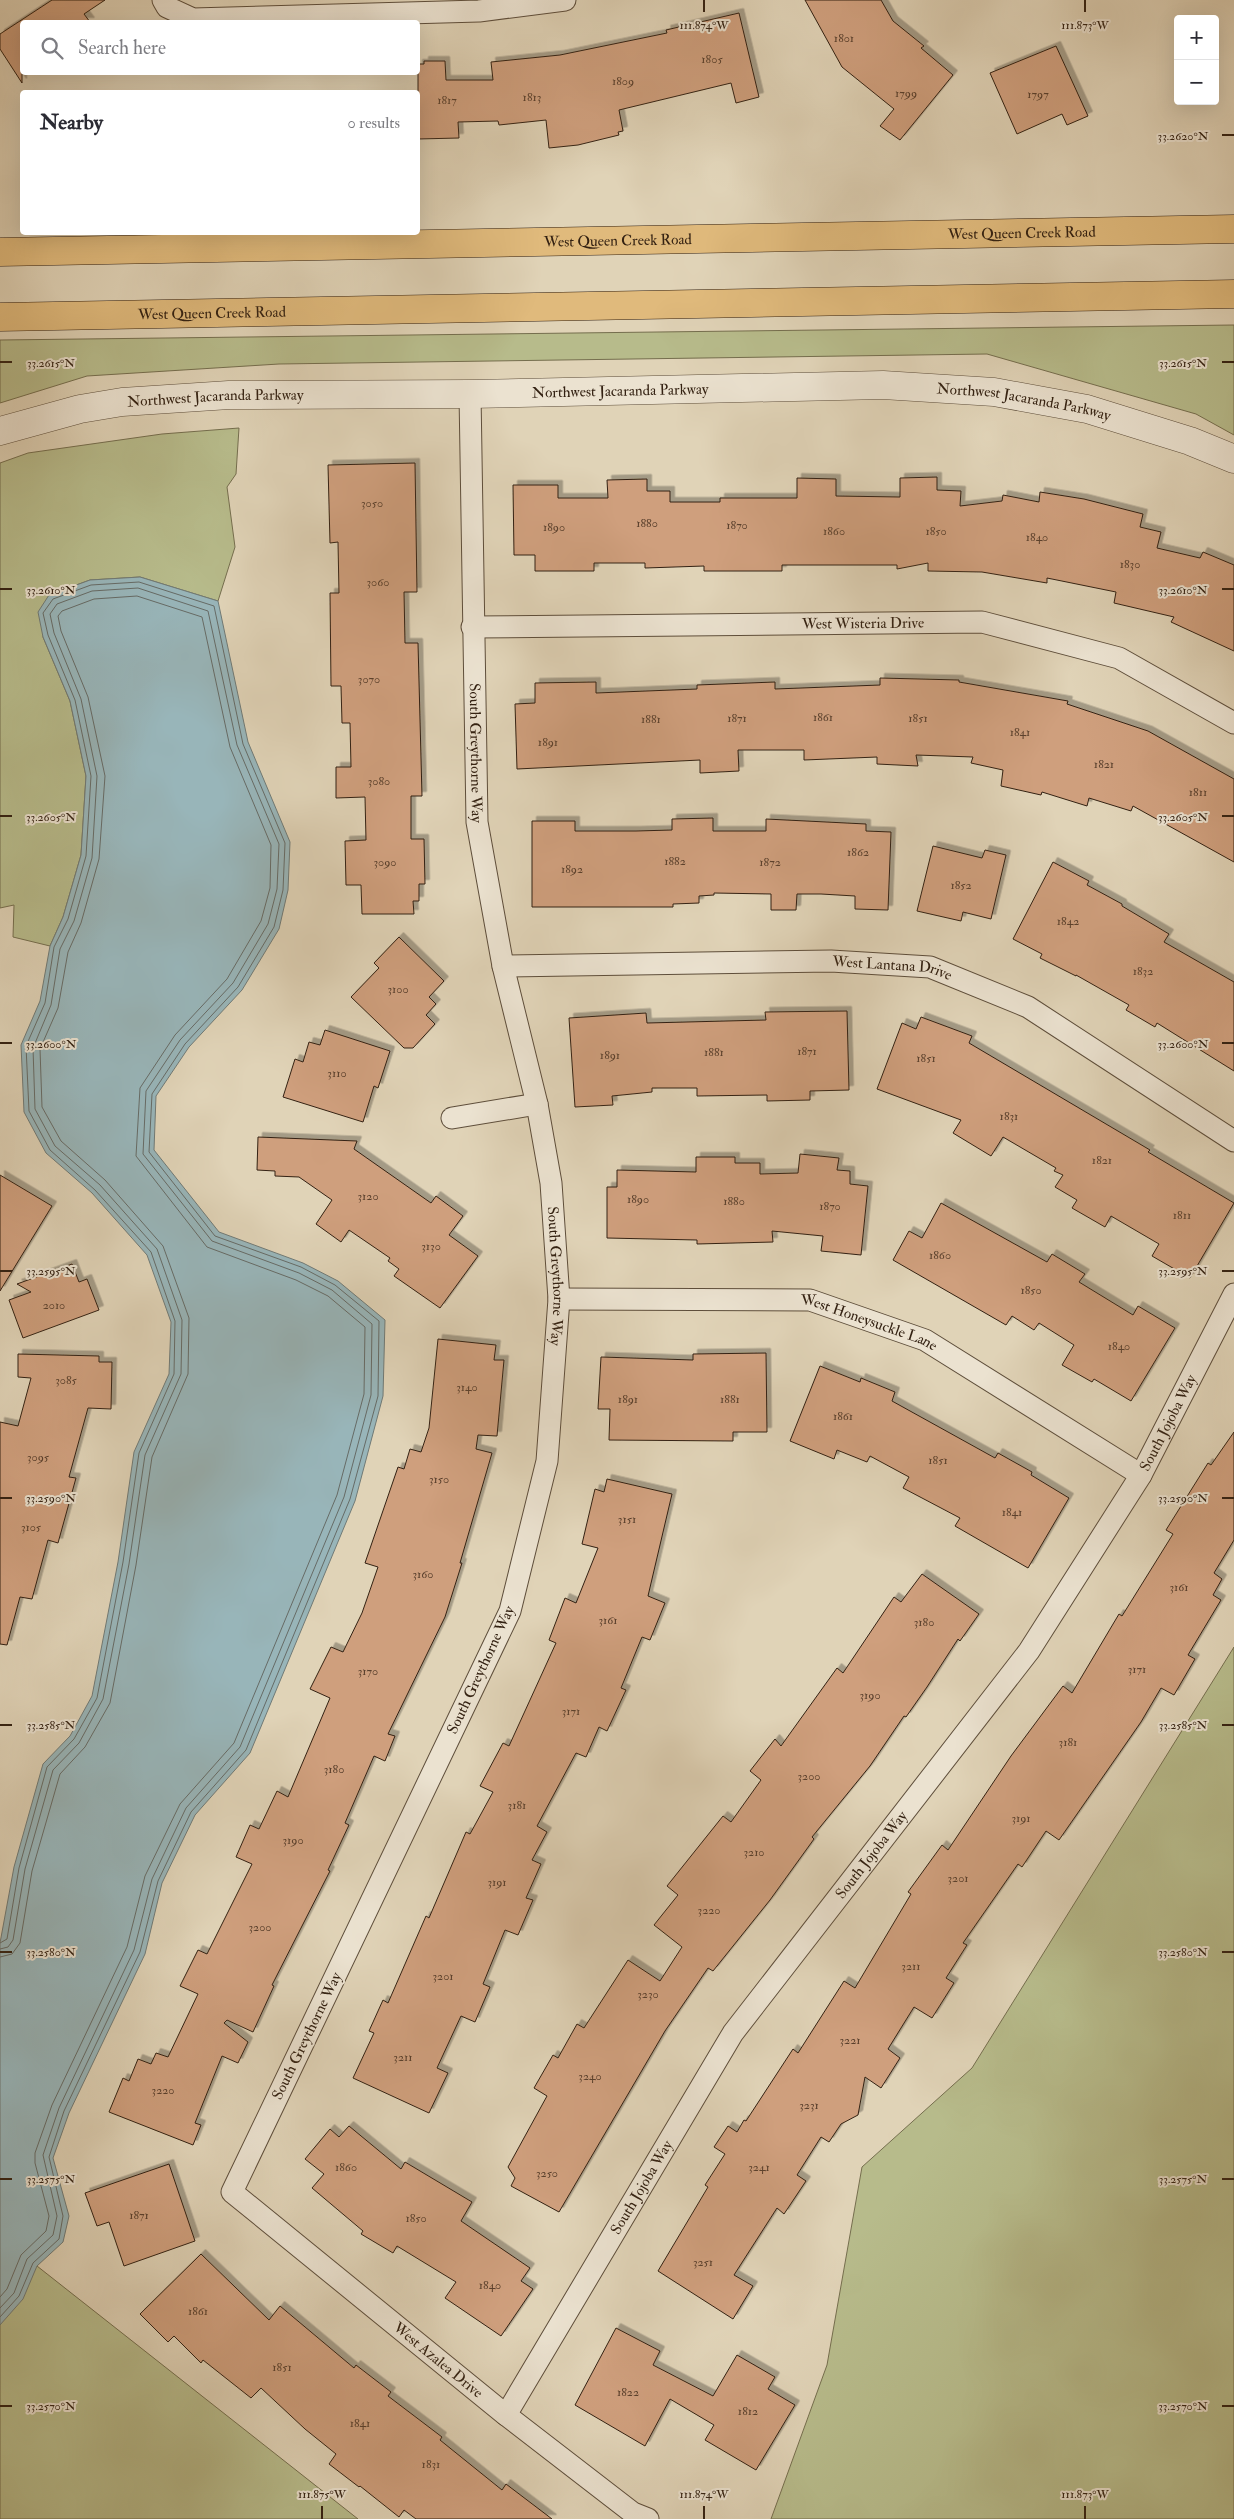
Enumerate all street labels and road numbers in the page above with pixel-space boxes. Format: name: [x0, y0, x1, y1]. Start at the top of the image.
street label: West Queen Creek Road: [947, 222, 1097, 244]
street label: West Queen Creek Road: [543, 230, 693, 251]
street label: West Queen Creek Road: [137, 302, 287, 324]
street label: Northwest Jacaranda Parkway: [532, 379, 709, 402]
street label: Northwest Jacaranda Parkway: [936, 379, 1114, 425]
street label: Northwest Jacaranda Parkway: [127, 385, 304, 411]
street label: West Wisteria Drive: [801, 613, 924, 633]
street label: South Greythorne Way: [465, 683, 487, 823]
street label: West Lantana Drive: [831, 952, 955, 985]
street label: South Greythorne Way: [543, 1206, 569, 1347]
street label: West Honeysuckle Lane: [800, 1290, 941, 1355]
street label: South Jojoba Way: [1135, 1371, 1201, 1474]
street label: South Greythorne Way: [443, 1602, 519, 1737]
street label: South Jojoba Way: [831, 1807, 912, 1902]
street label: South Greythorne Way: [268, 1969, 346, 2103]
street label: South Jojoba Way: [606, 2136, 677, 2238]
street label: West Azalea Drive: [389, 2317, 487, 2402]

